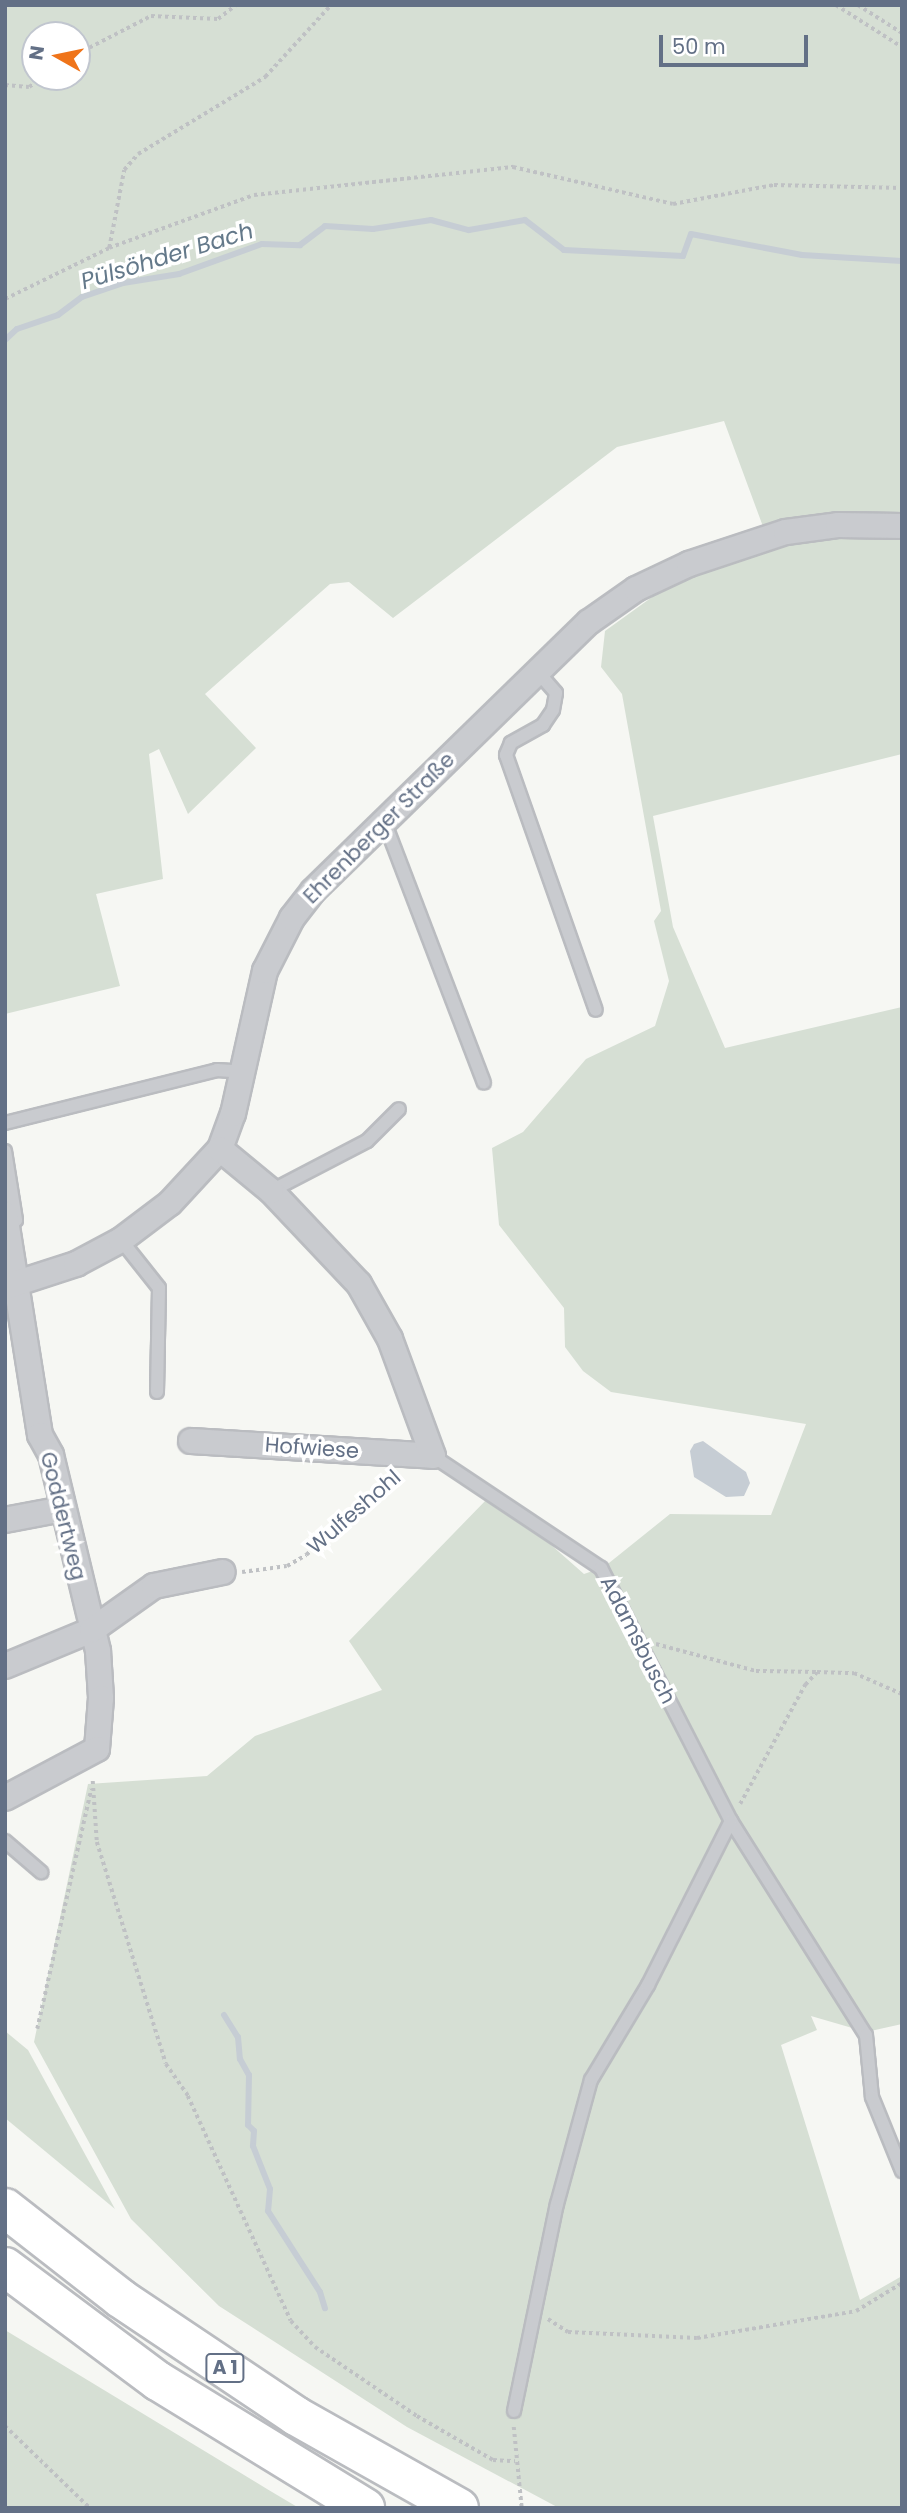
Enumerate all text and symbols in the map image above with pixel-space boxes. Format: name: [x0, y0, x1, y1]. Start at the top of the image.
north arrow: [21, 21, 91, 91]
scale bar: [662, 21, 811, 65]
text: 50 m: [672, 32, 726, 61]
text: N: [22, 44, 51, 62]
water label: Pülsöhder Bach: [78, 217, 256, 295]
street label: Ehrenberger Straße: [298, 747, 460, 909]
street label: Hofwiese: [264, 1432, 360, 1464]
street label: Goddertweg: [35, 1449, 91, 1583]
street label: Wulfeshohl: [302, 1465, 406, 1559]
street label: Adamsbusch: [595, 1572, 681, 1708]
road number: A 1: [204, 2352, 246, 2384]

